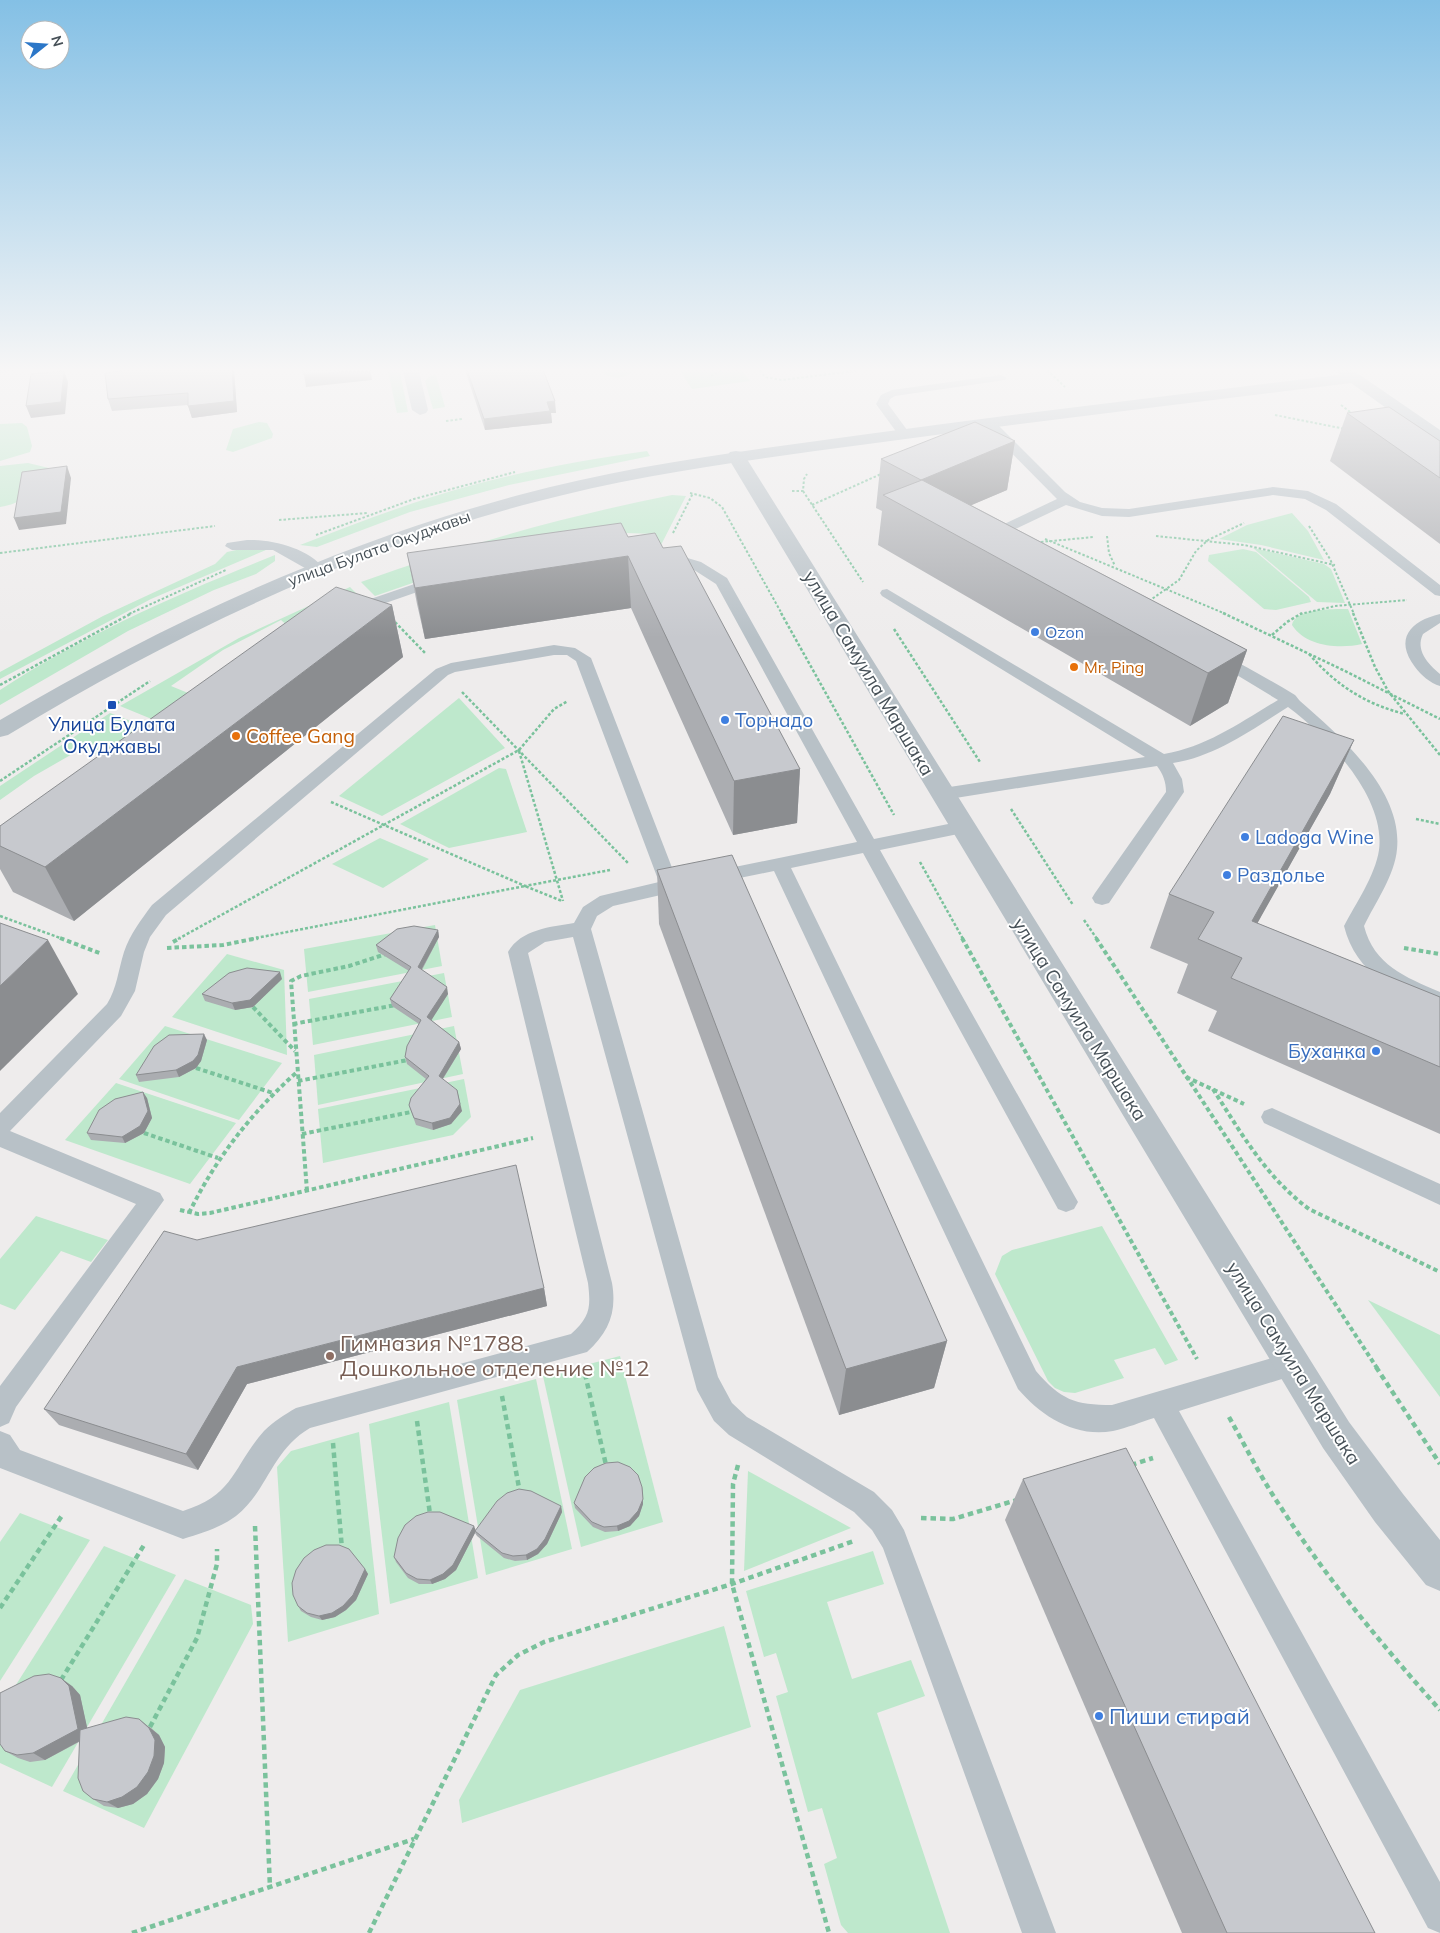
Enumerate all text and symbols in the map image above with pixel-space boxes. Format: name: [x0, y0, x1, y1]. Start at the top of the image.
north arrow: [20, 20, 70, 70]
text: N: [47, 34, 68, 49]
street label: улица Булата Окуджавы: [285, 506, 473, 590]
street label: улица Самуила Маршака: [798, 566, 940, 780]
place label: Ozon: [1045, 622, 1084, 642]
marker: Ozon: [1029, 626, 1041, 638]
place label: Mr. Ping: [1084, 657, 1144, 677]
marker: Mr. Ping: [1068, 661, 1080, 673]
marker: Улица Булата Окуджавы: [106, 699, 118, 711]
place label: Торнадо: [735, 708, 813, 732]
place label: Улица Булата Окуджавы: [47, 712, 176, 758]
marker: Торнадо: [719, 714, 731, 726]
place label: Coffee Gang: [246, 724, 355, 748]
marker: Coffee Gang: [230, 730, 242, 742]
place label: Ladoga Wine: [1255, 825, 1374, 849]
marker: Ladoga Wine: [1239, 831, 1251, 843]
place label: Раздолье: [1237, 863, 1325, 887]
marker: Раздолье: [1221, 869, 1233, 881]
street label: улица Самуила Маршака: [1008, 913, 1152, 1125]
place label: Буханка: [1288, 1039, 1366, 1063]
marker: Буханка: [1370, 1045, 1382, 1057]
street label: улица Самуила Маршака: [1222, 1257, 1366, 1469]
place label: Гимназия №1788. Дошкольное отделение №12: [340, 1329, 650, 1382]
marker: Гимназия №1788. Дошкольное отделение №12: [324, 1350, 336, 1362]
place label: Пиши стирай: [1109, 1702, 1250, 1730]
marker: Пиши стирай: [1093, 1710, 1105, 1722]

